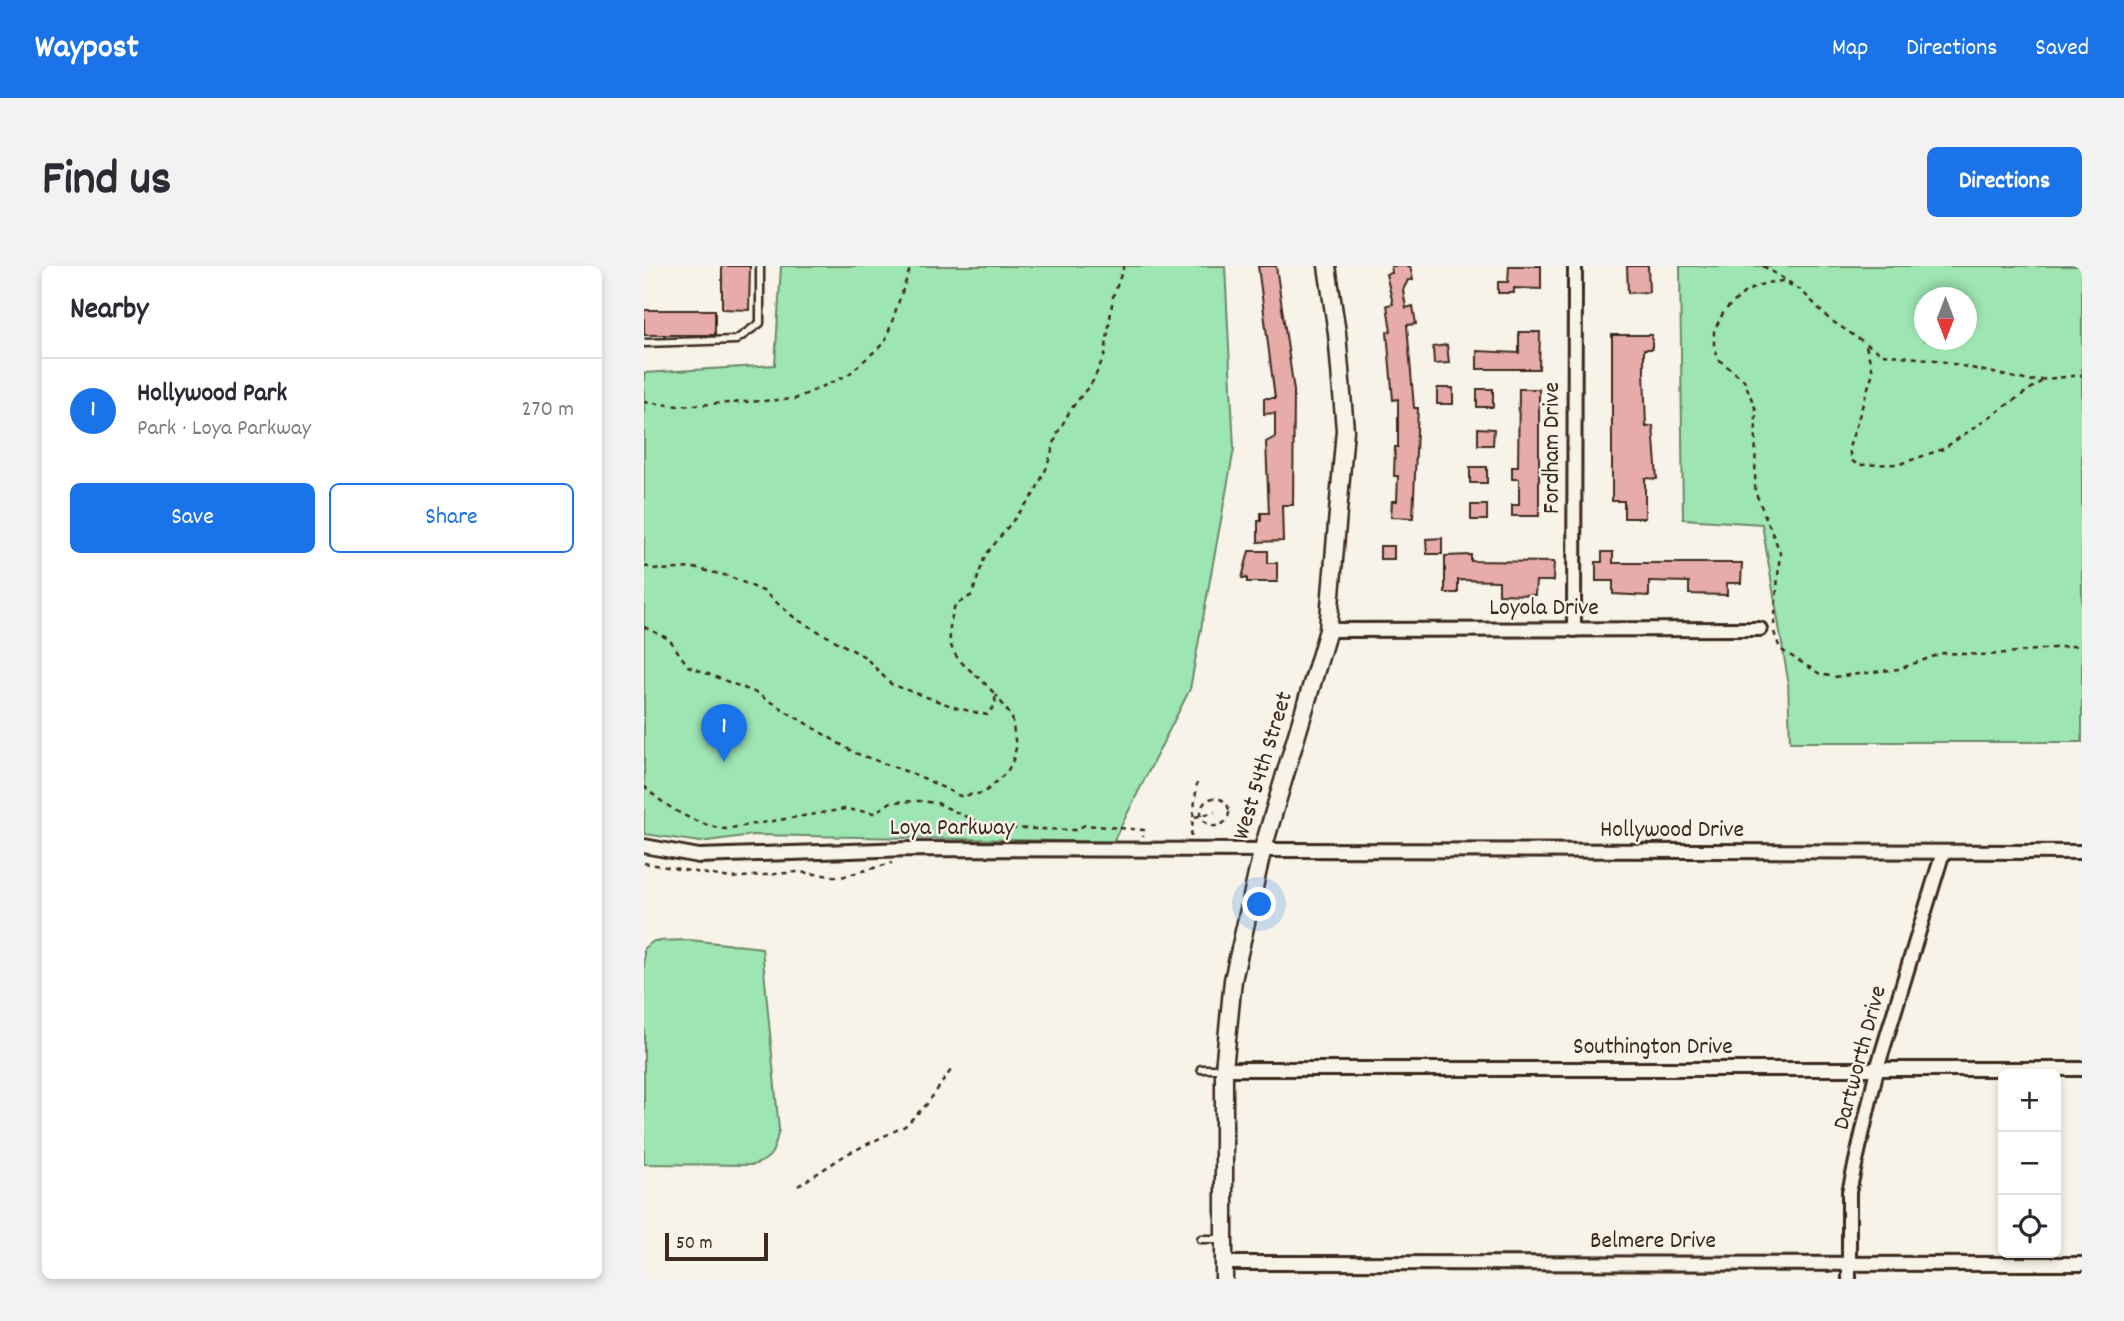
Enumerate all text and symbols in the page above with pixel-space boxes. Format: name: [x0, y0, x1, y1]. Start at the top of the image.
text: Waypost: [35, 26, 139, 73]
text: Map: [1832, 32, 1868, 66]
text: Directions: [1906, 32, 1997, 66]
text: Saved: [2035, 32, 2089, 66]
text: Find us: [42, 147, 171, 217]
button: Directions: [1927, 147, 2082, 217]
north arrow: [1914, 287, 1977, 350]
text: Nearby: [70, 290, 148, 333]
text: Hollywood Park: [137, 376, 287, 413]
street label: Fordham Drive: [1536, 382, 1570, 514]
text: 1: [90, 394, 96, 427]
text: 270 m: [522, 394, 574, 427]
text: Park · Loya Parkway: [137, 413, 311, 446]
button: Save: [70, 483, 315, 553]
button: Share: [329, 483, 574, 553]
street label: Loyola Drive: [1489, 592, 1599, 626]
street label: West 54th Street: [1225, 687, 1303, 844]
pin: 1: [701, 704, 747, 762]
street label: Loya Parkway: [890, 812, 1015, 846]
street label: Hollywood Drive: [1600, 814, 1744, 848]
your location: [1242, 887, 1276, 921]
street label: Dartworth Drive: [1825, 982, 1897, 1134]
street label: Southington Drive: [1573, 1031, 1733, 1065]
map controls: [1998, 1069, 2061, 1258]
button: +: [1998, 1069, 2061, 1132]
button: −: [1998, 1132, 2061, 1195]
button: locate: [1998, 1195, 2061, 1258]
street label: Belmere Drive: [1590, 1225, 1716, 1259]
scale bar: [665, 1230, 768, 1262]
text: 50 m: [676, 1231, 713, 1258]

